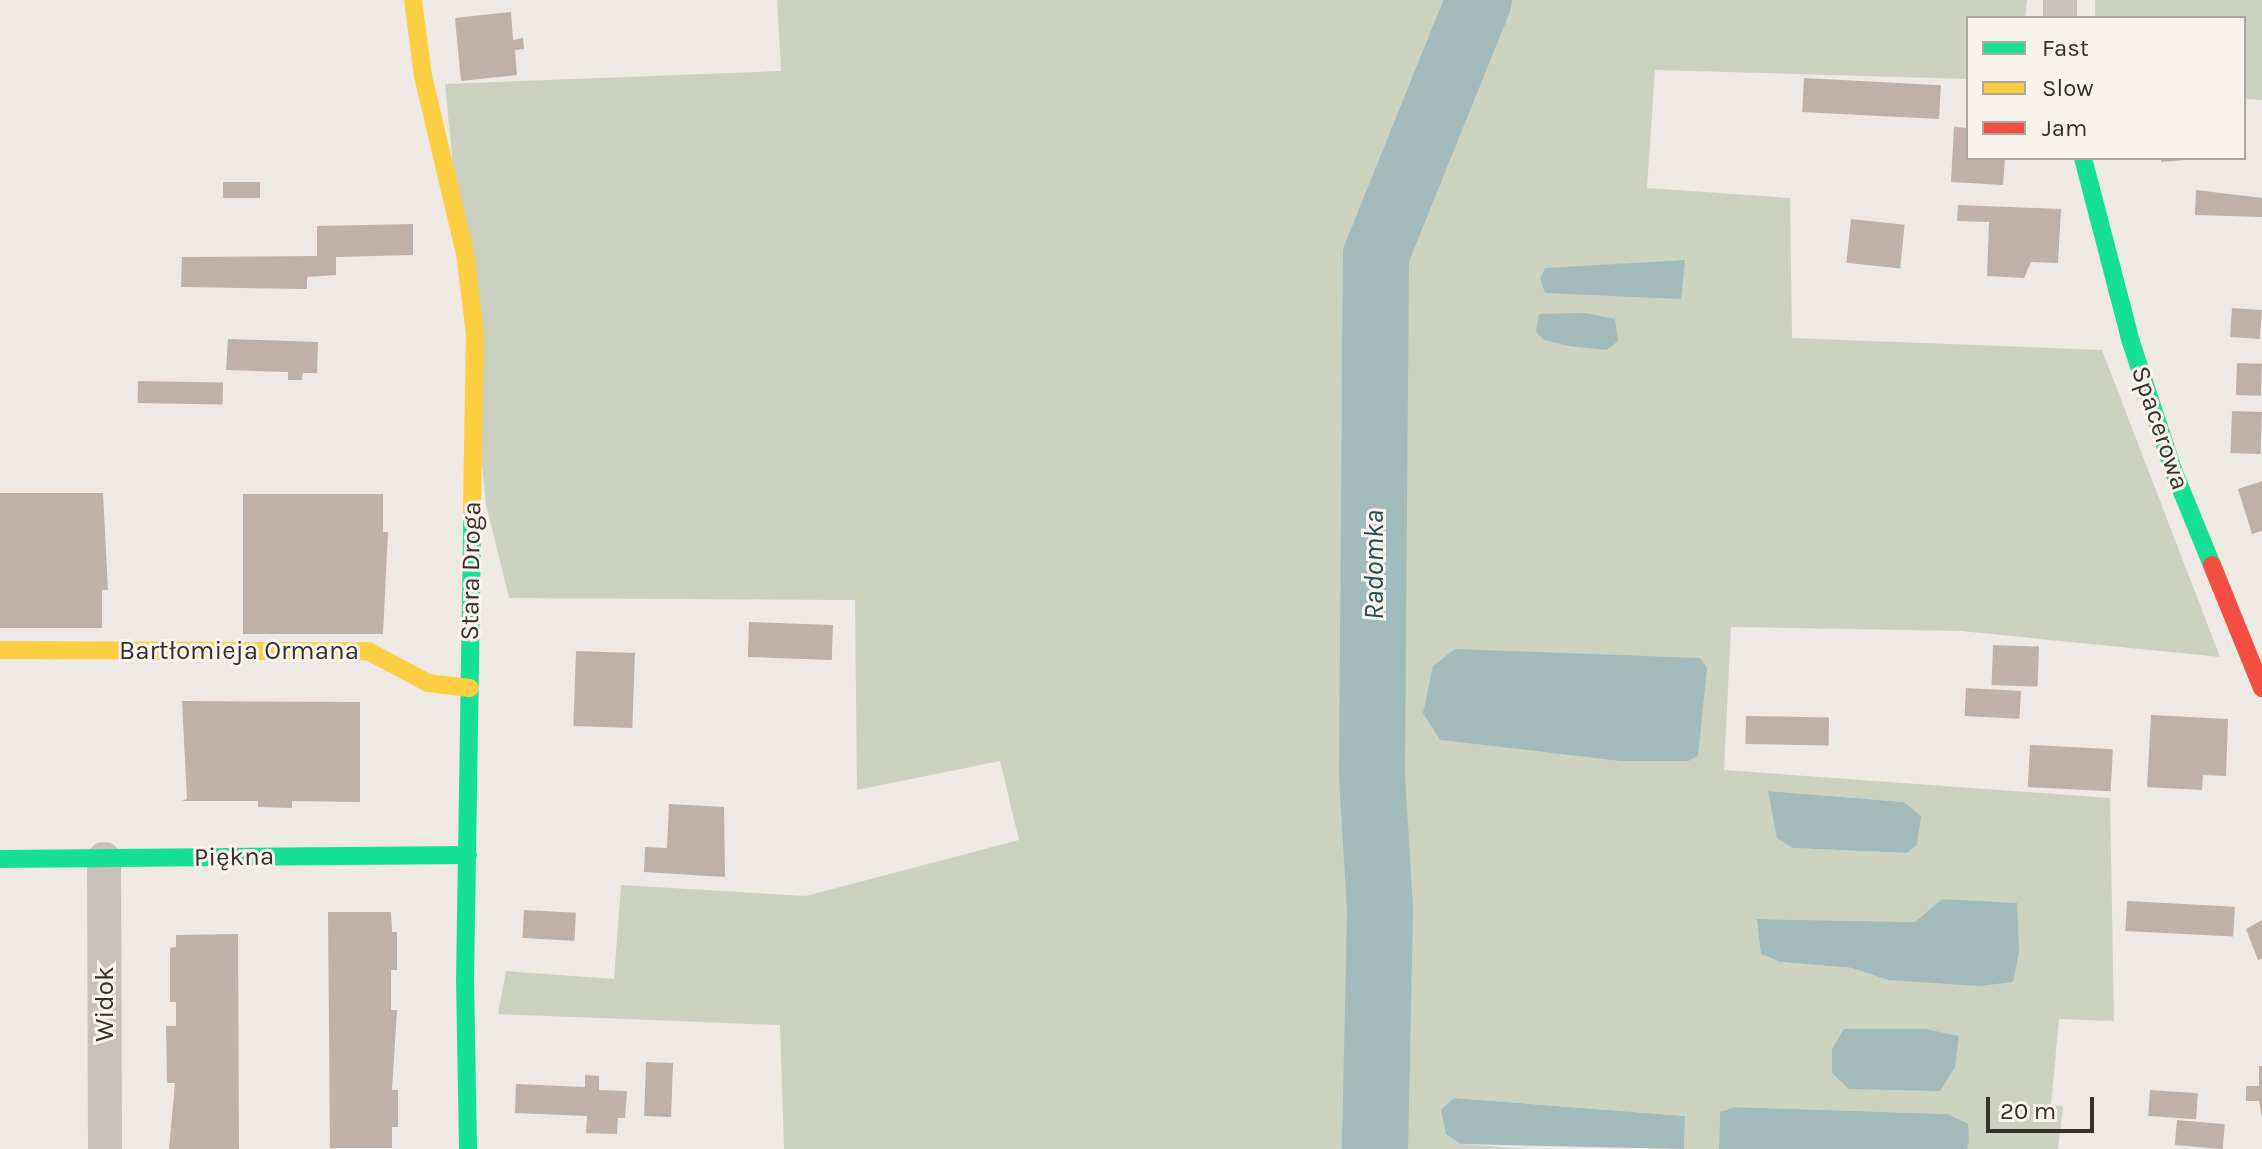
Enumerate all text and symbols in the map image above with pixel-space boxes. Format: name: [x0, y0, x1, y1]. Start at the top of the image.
legend: [1966, 16, 2246, 160]
text: Fast: [2042, 34, 2089, 62]
text: Slow: [2042, 74, 2094, 102]
text: Jam: [2042, 114, 2087, 142]
street label: Spacerowa: [2124, 362, 2196, 494]
street label: Stara Droga: [454, 501, 488, 641]
water label: Radomka: [1357, 510, 1391, 620]
street label: Bartłomieja Ormana: [119, 635, 359, 667]
street label: Piękna: [194, 841, 274, 873]
street label: Widok: [89, 966, 121, 1042]
scale bar: [1990, 1081, 2098, 1131]
text: 20 m: [2000, 1097, 2056, 1125]

